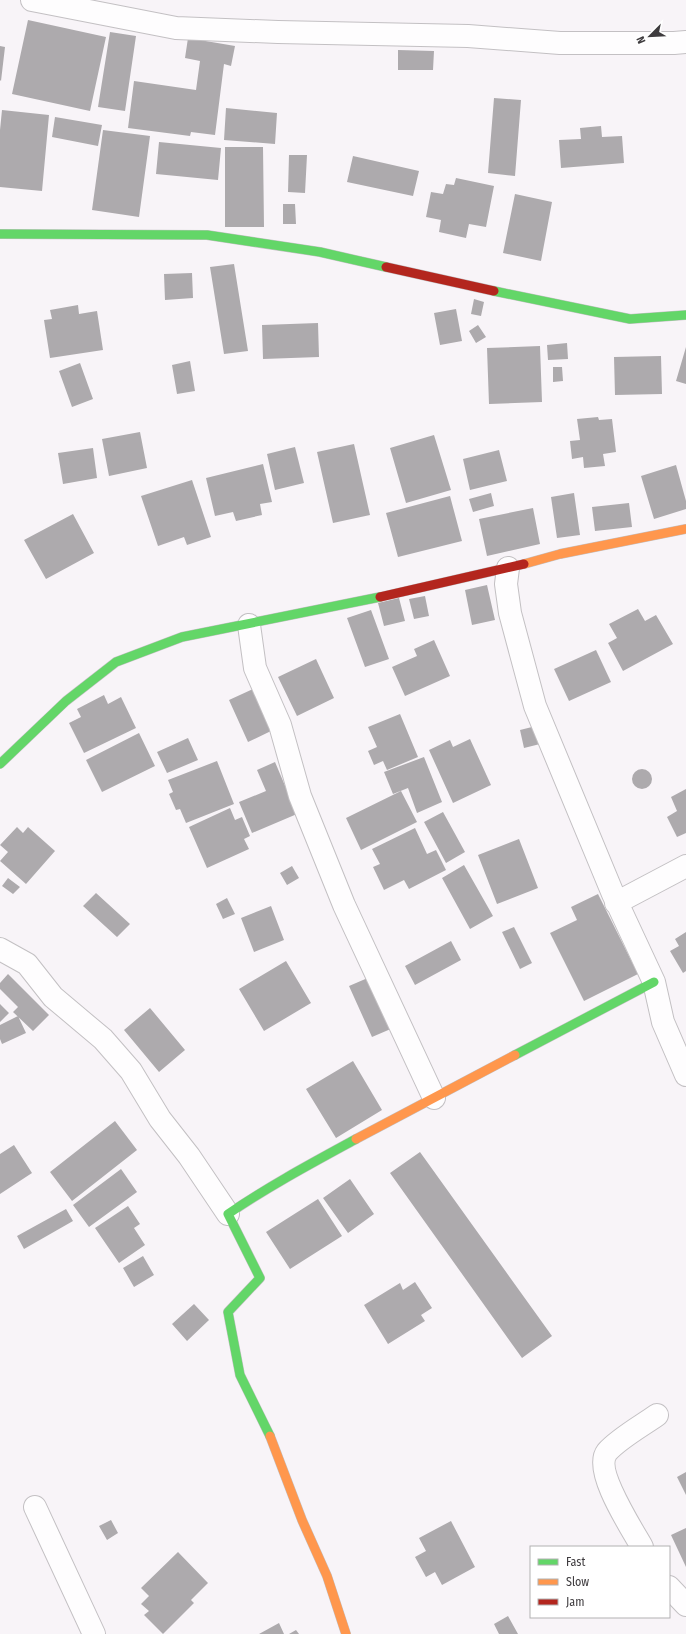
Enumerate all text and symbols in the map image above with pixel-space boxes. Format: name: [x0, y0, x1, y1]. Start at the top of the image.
north arrow: [630, 16, 670, 56]
text: N: [634, 34, 649, 46]
legend: [530, 1546, 670, 1618]
text: Fast: [566, 1555, 585, 1569]
text: Slow: [566, 1575, 589, 1589]
text: Jam: [566, 1595, 584, 1609]

